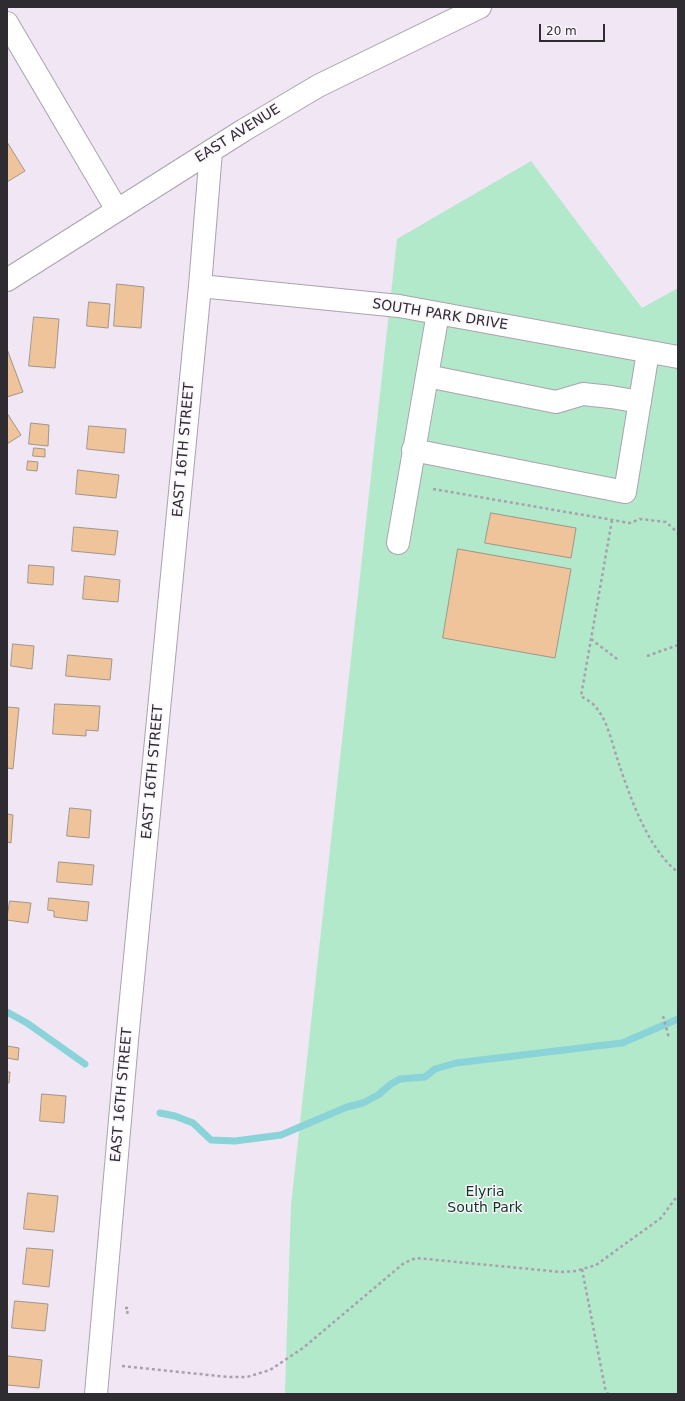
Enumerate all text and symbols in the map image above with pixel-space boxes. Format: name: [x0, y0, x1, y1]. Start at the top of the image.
scale bar: [541, 16, 607, 42]
text: 20 m: [546, 24, 577, 38]
street label: EAST AVENUE: [192, 101, 284, 167]
street label: SOUTH PARK DRIVE: [371, 296, 509, 334]
street label: EAST 16TH STREET: [170, 382, 198, 518]
street label: EAST 16TH STREET: [139, 704, 167, 840]
street label: EAST 16TH STREET: [108, 1027, 136, 1163]
park label: Elyria South Park: [447, 1184, 523, 1216]

